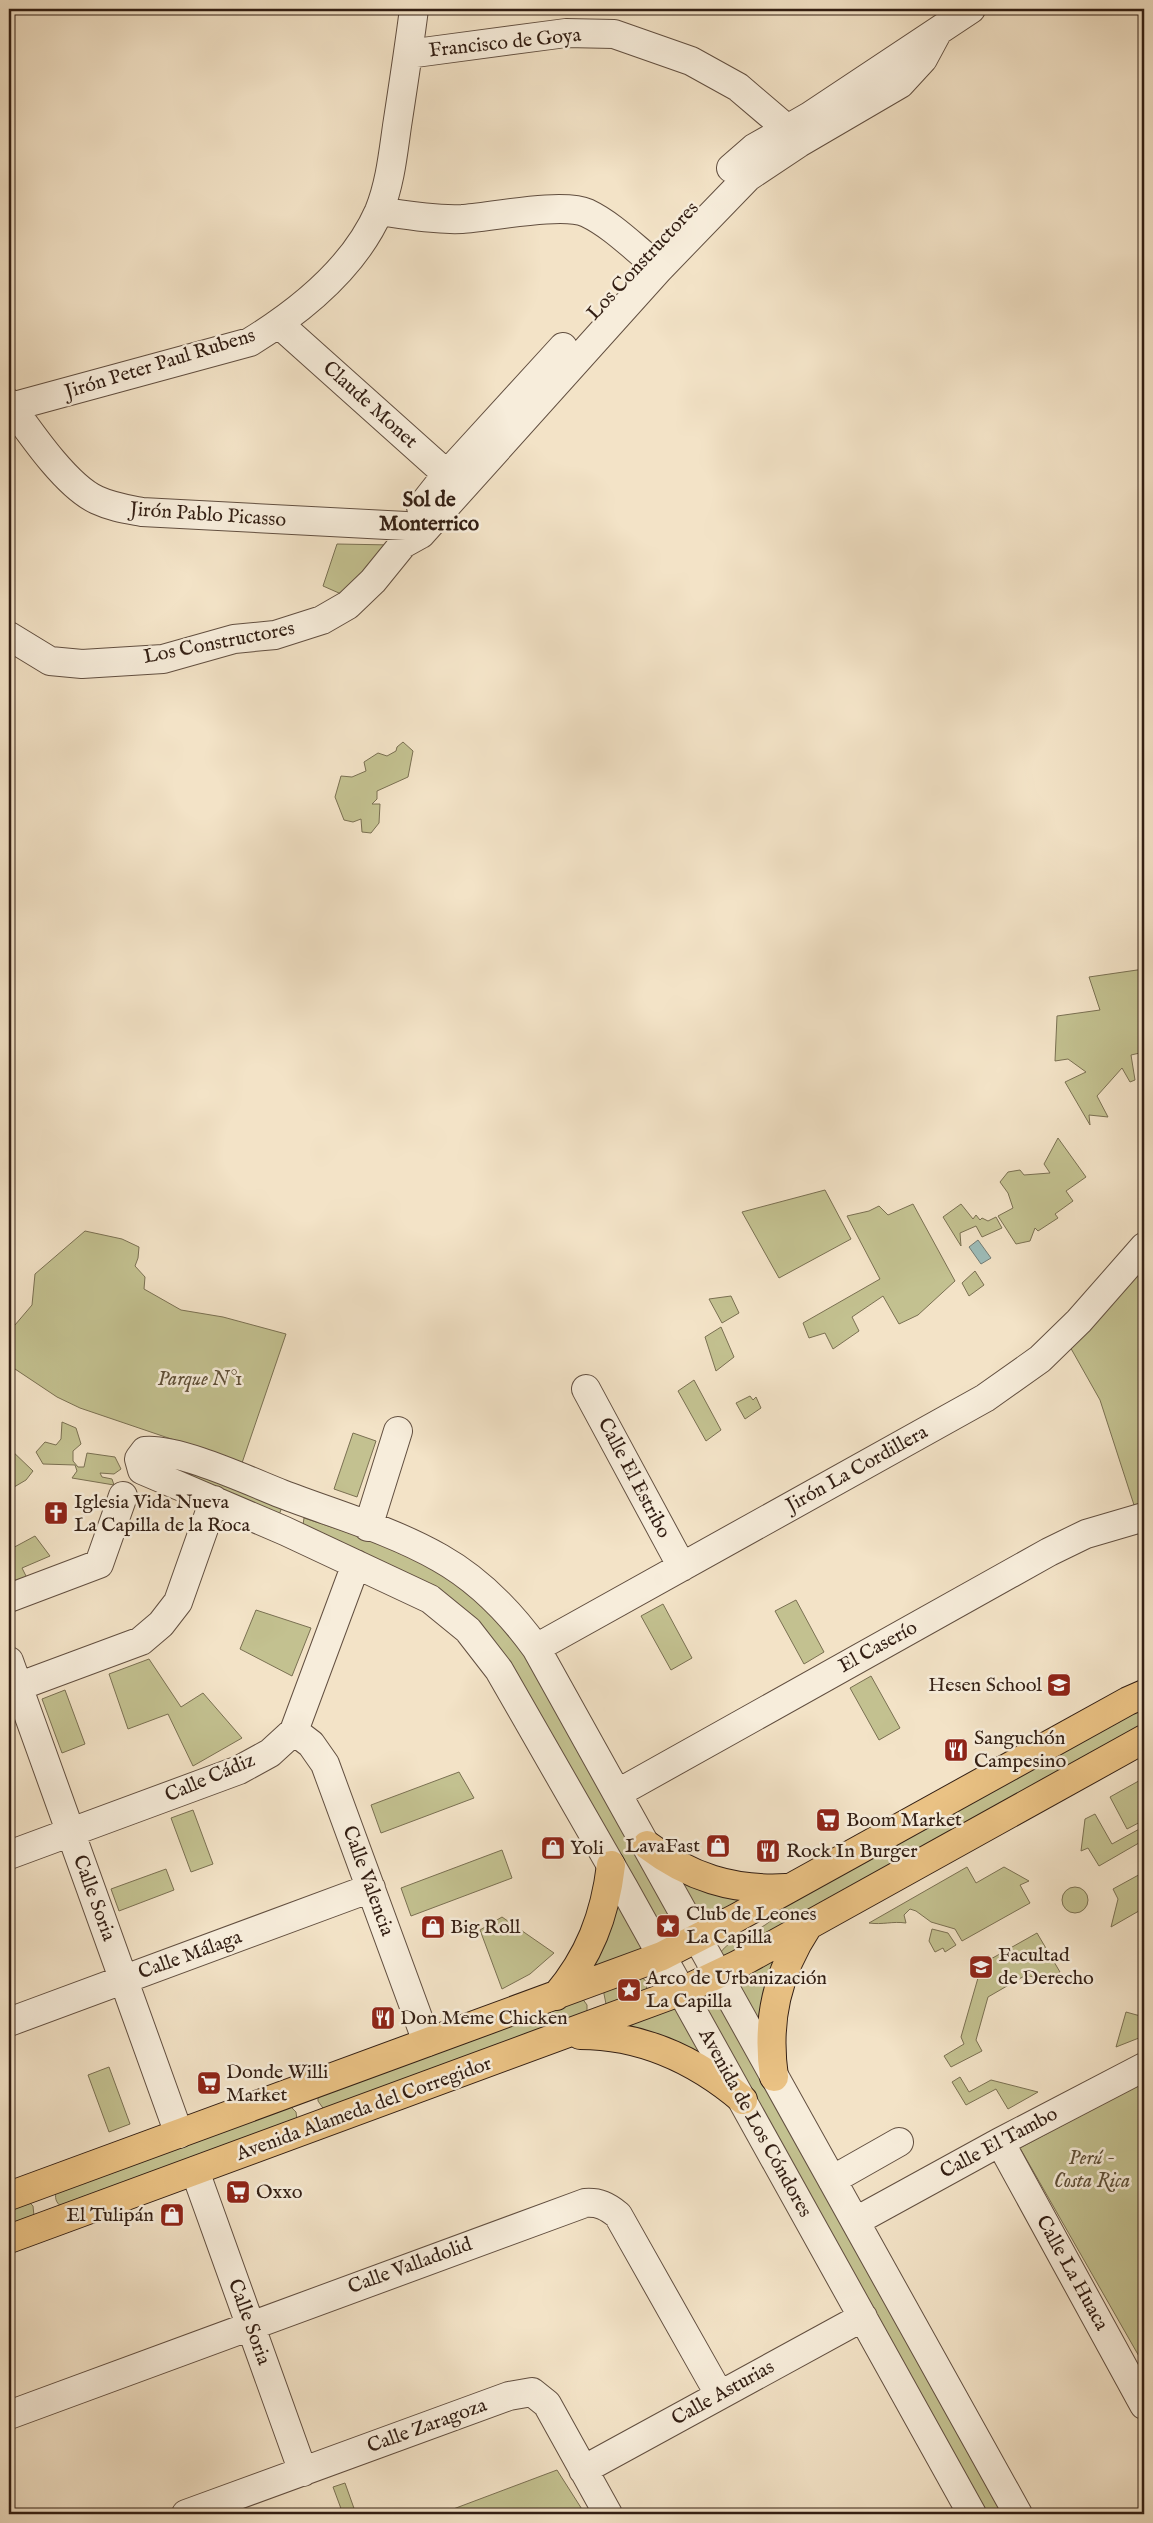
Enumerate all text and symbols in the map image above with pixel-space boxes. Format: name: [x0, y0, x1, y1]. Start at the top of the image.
street label: Francisco de Goya: [428, 23, 583, 63]
street label: Los Constructores: [581, 196, 705, 326]
street label: Jirón Peter Paul Rubens: [60, 323, 258, 405]
street label: Claude Monet: [317, 356, 423, 454]
district label: Sol de Monterrico: [379, 487, 480, 538]
street label: Jirón Pablo Picasso: [127, 497, 287, 533]
street label: Los Constructores: [141, 616, 297, 670]
park label: Parque N°1: [157, 1367, 243, 1392]
street label: Calle El Estribo: [592, 1413, 676, 1543]
street label: Jirón La Cordillera: [780, 1420, 932, 1519]
place label: Iglesia Vida Nueva La Capilla de la Roca: [74, 1490, 250, 1538]
church icon: Iglesia Vida Nueva La Capilla de la Roca: [43, 1500, 69, 1526]
street label: El Caserío: [834, 1615, 922, 1679]
school or university icon: Hesen School: [1046, 1672, 1072, 1698]
place label: Hesen School: [928, 1673, 1043, 1698]
place label: Sanguchón Campesino: [974, 1726, 1066, 1774]
restaurant icon: Sanguchón Campesino: [943, 1737, 969, 1763]
street label: Calle Cádiz: [161, 1748, 259, 1808]
supermarket icon: Boom Market: [815, 1807, 841, 1833]
place label: Boom Market: [846, 1808, 962, 1833]
street label: Calle Valencia: [336, 1822, 400, 1940]
shop icon: LavaFast: [705, 1833, 731, 1859]
place label: LavaFast: [625, 1834, 700, 1859]
shop icon: Yoli: [540, 1835, 566, 1861]
place label: Yoli: [570, 1836, 604, 1861]
restaurant icon: Rock In Burger: [755, 1838, 781, 1864]
place label: Rock In Burger: [786, 1839, 918, 1864]
street label: Calle Soria: [67, 1852, 121, 1945]
place label: Club de Leones La Capilla: [686, 1902, 816, 1950]
place icon: Club de Leones La Capilla: [655, 1913, 681, 1939]
shop icon: Big Roll: [420, 1914, 446, 1940]
place label: Big Roll: [450, 1915, 521, 1940]
street label: Calle Málaga: [135, 1925, 246, 1985]
place label: Facultad de Derecho: [998, 1943, 1094, 1991]
school or university icon: Facultad de Derecho: [968, 1954, 994, 1980]
place label: Arco de Urbanización La Capilla: [645, 1966, 827, 2014]
place icon: Arco de Urbanización La Capilla: [616, 1977, 642, 2003]
restaurant icon: Don Meme Chicken: [370, 2005, 396, 2031]
place label: Don Meme Chicken: [400, 2006, 568, 2031]
street label: Avenida de Los Cóndores: [692, 2023, 817, 2222]
street label: Avenida Alameda del Corregidor: [232, 2051, 496, 2167]
place label: Donde Willi Market: [226, 2060, 328, 2108]
supermarket icon: Donde Willi Market: [196, 2070, 222, 2096]
street label: Calle El Tambo: [936, 2101, 1062, 2184]
park label: Perú - Costa Rica: [1054, 2146, 1130, 2194]
supermarket icon: Oxxo: [225, 2179, 251, 2205]
place label: Oxxo: [256, 2180, 303, 2205]
shop icon: El Tulipán: [159, 2202, 185, 2228]
place label: El Tulipán: [66, 2203, 154, 2228]
street label: Calle La Huaca: [1030, 2211, 1114, 2335]
street label: Calle Valladolid: [345, 2232, 476, 2300]
street label: Calle Soria: [222, 2276, 276, 2369]
street label: Calle Asturias: [667, 2355, 779, 2431]
street label: Calle Zaragoza: [364, 2393, 491, 2459]

